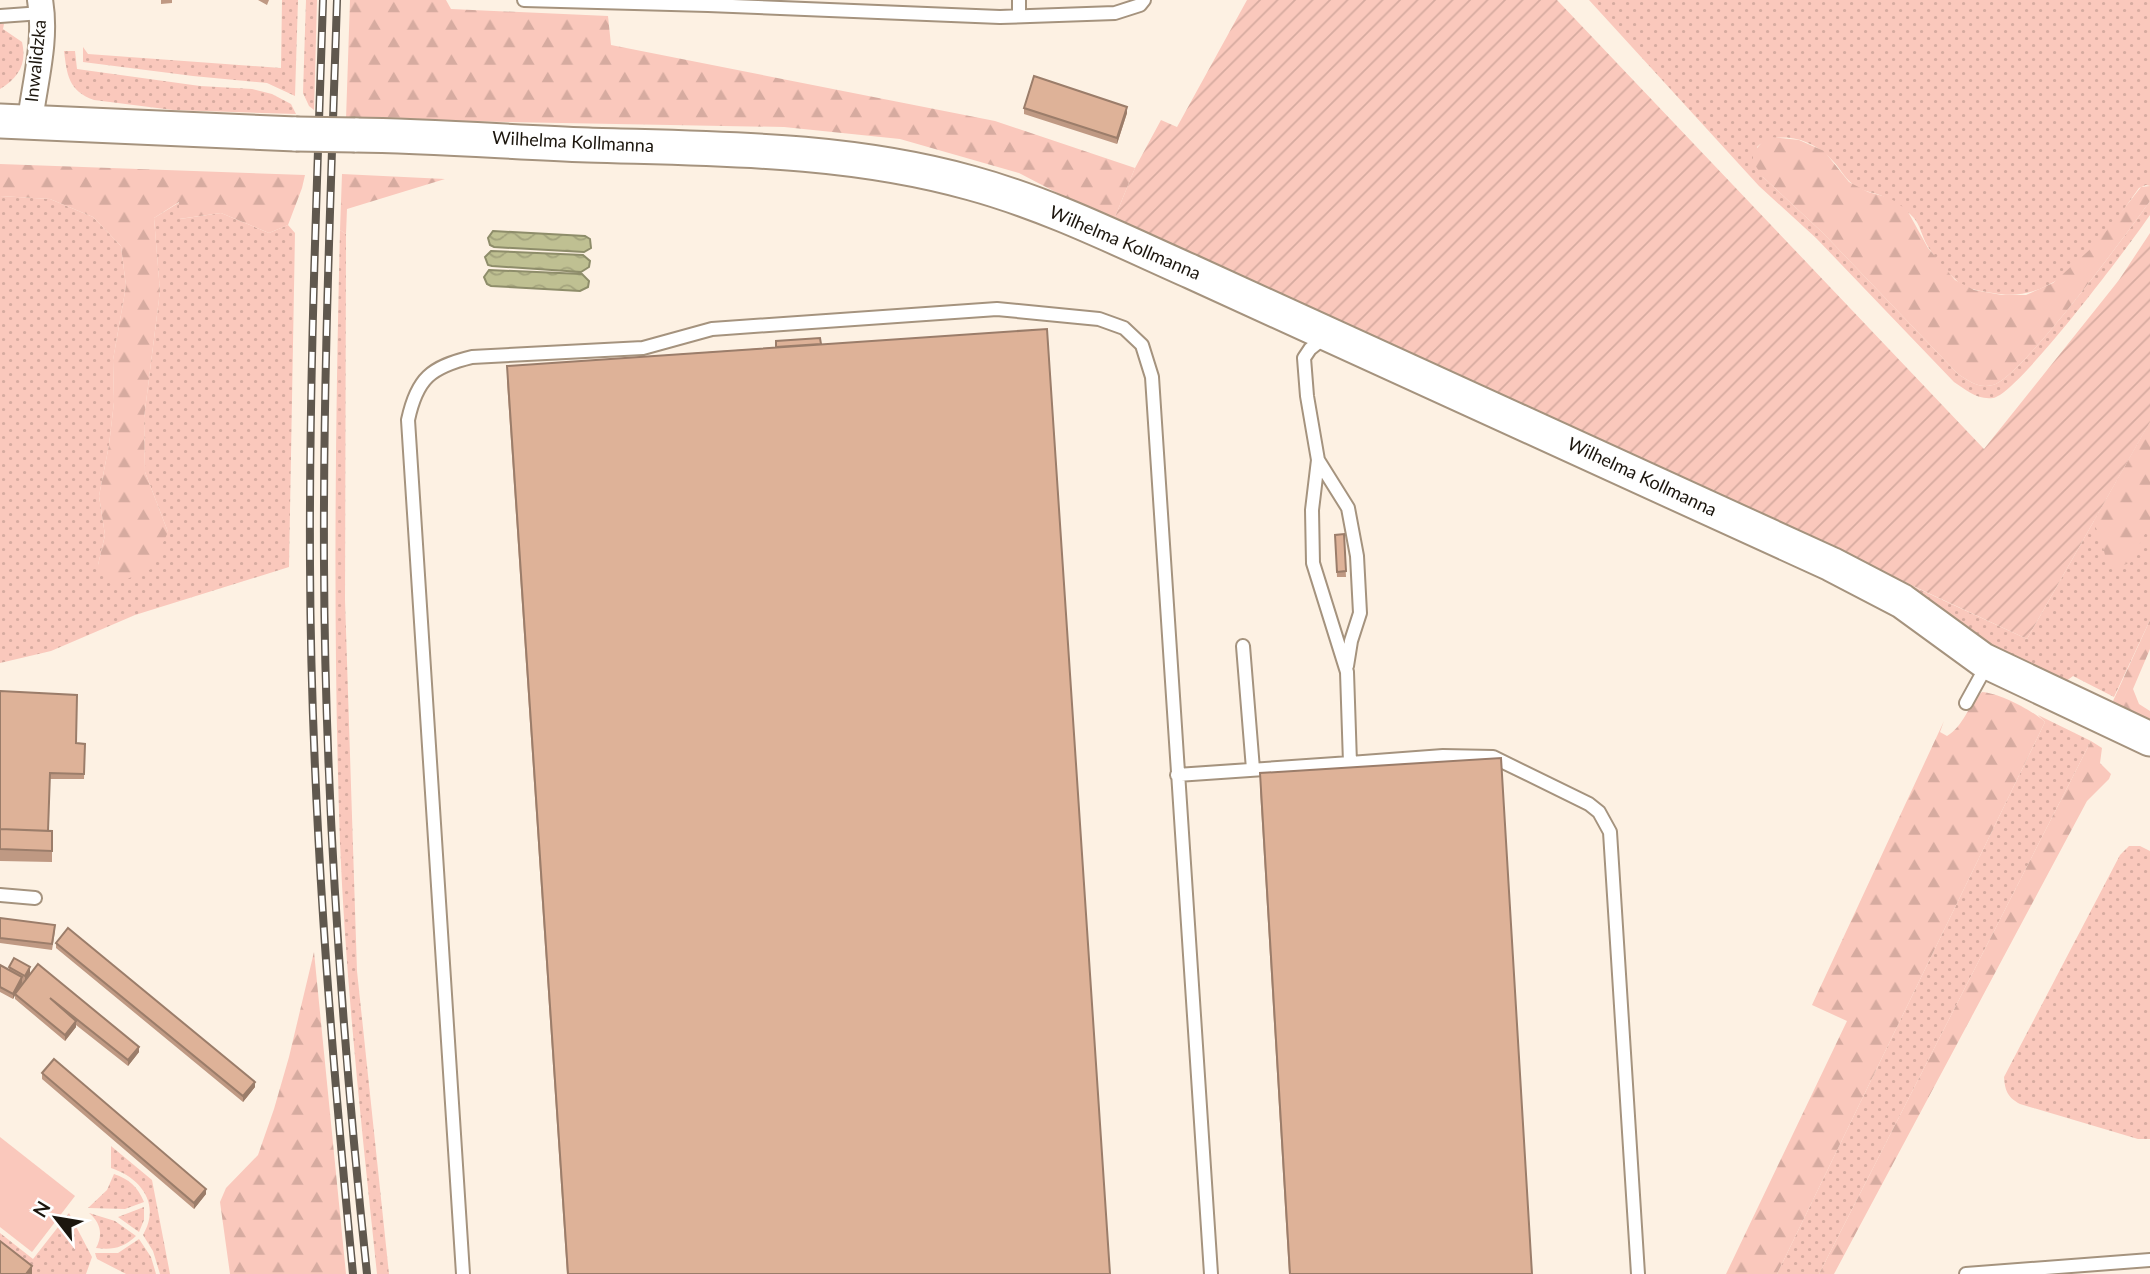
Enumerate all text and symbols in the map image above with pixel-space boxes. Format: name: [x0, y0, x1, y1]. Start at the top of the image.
street label: Inwalidzka: [20, 19, 50, 103]
street label: Wilhelma Kollmanna: [492, 126, 655, 156]
street label: Wilhelma Kollmanna: [1047, 200, 1204, 284]
street label: Wilhelma Kollmanna: [1564, 432, 1720, 520]
north arrow: [21, 1183, 91, 1253]
text: N: [27, 1197, 55, 1221]

